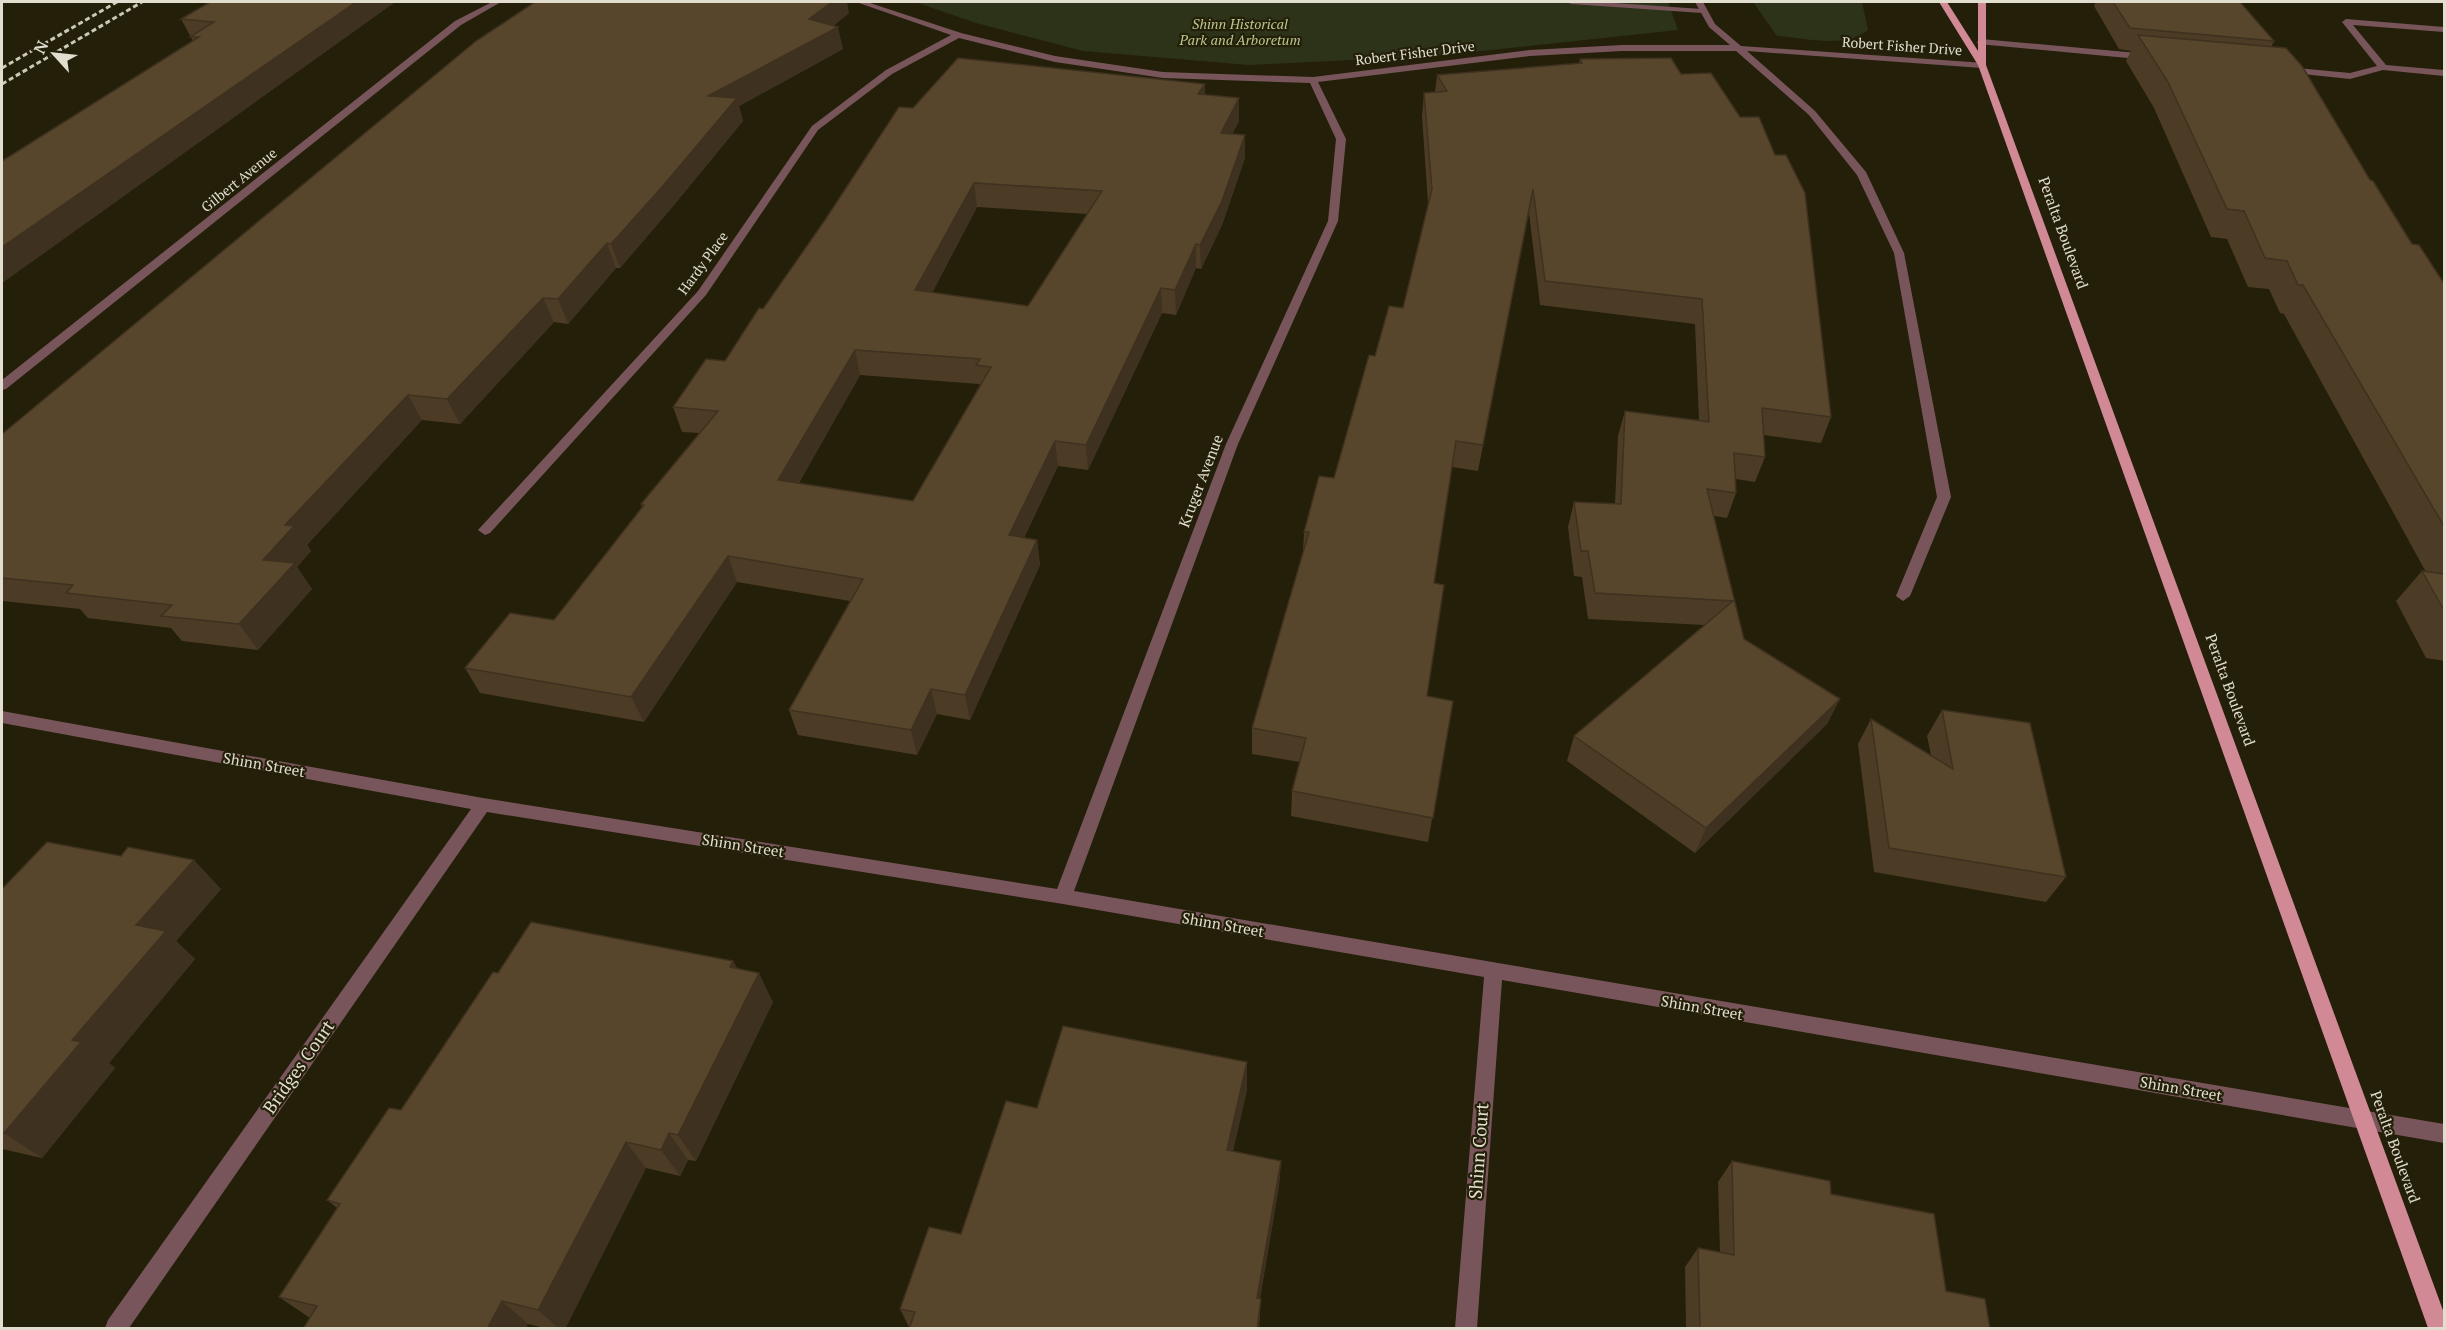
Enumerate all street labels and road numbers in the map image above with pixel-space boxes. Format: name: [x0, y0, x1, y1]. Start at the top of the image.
street label: Robert Fisher Drive: [1841, 32, 1963, 59]
street label: Robert Fisher Drive: [1354, 36, 1476, 69]
street label: Gilbert Avenue: [197, 143, 281, 216]
street label: Peralta Boulevard: [2034, 174, 2093, 291]
street label: Hardy Place: [673, 227, 732, 298]
street label: Kruger Avenue: [1173, 431, 1227, 530]
street label: Peralta Boulevard: [2201, 631, 2260, 748]
street label: Shinn Street: [222, 747, 307, 781]
street label: Shinn Street: [701, 829, 786, 861]
street label: Shinn Street: [1181, 907, 1266, 941]
street label: Shinn Street: [1660, 990, 1745, 1024]
street label: Bridges Court: [257, 1015, 339, 1118]
street label: Shinn Street: [2139, 1071, 2224, 1105]
street label: Peralta Boulevard: [2366, 1088, 2425, 1205]
street label: Shinn Court: [1463, 1102, 1493, 1200]

